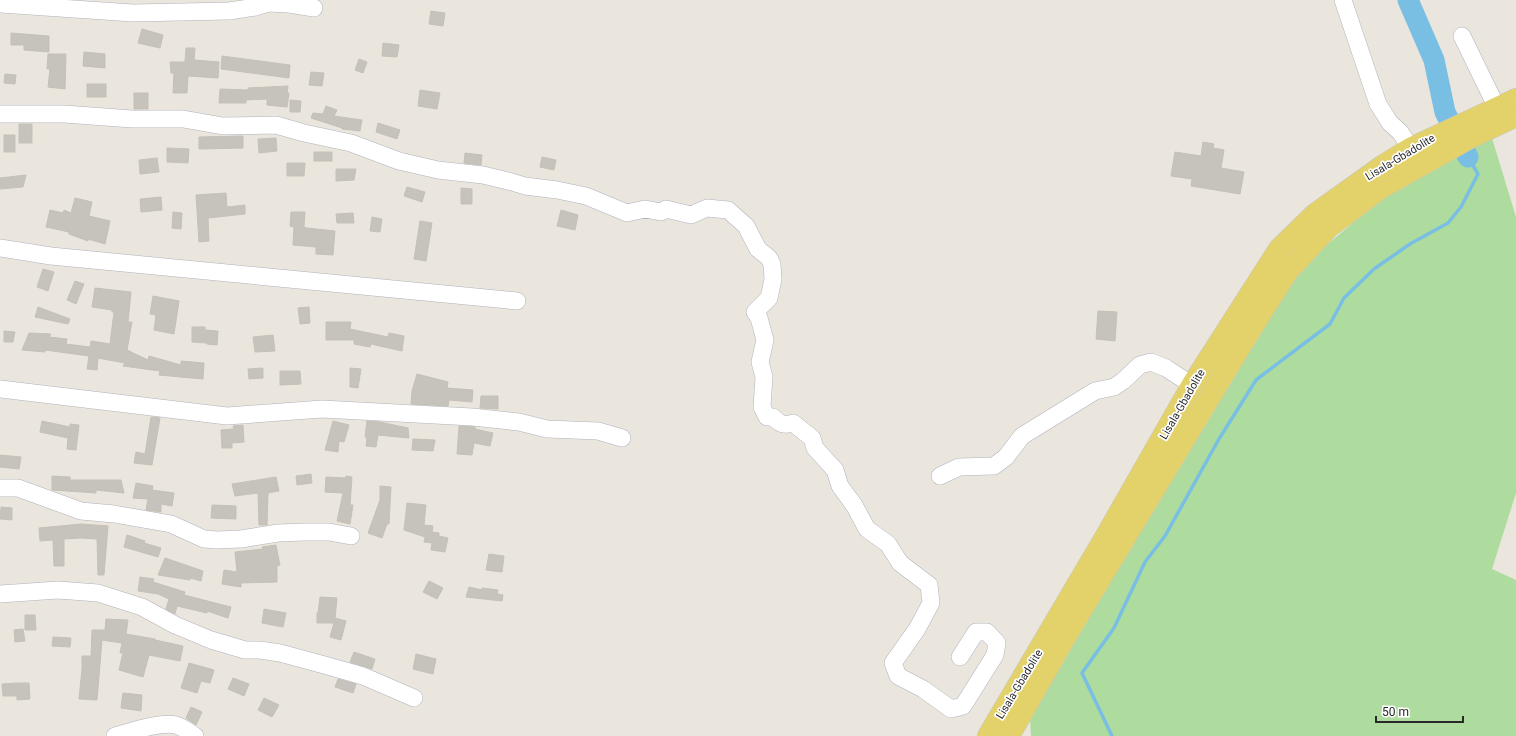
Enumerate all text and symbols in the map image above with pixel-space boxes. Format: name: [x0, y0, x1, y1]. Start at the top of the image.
street label: Lisala-Gbadolite: [1363, 131, 1438, 183]
street label: Lisala-Gbadolite: [1157, 367, 1208, 442]
street label: Lisala-Gbadolite: [994, 647, 1045, 721]
scale bar: [1376, 698, 1463, 724]
text: 50 m: [1382, 705, 1409, 719]

